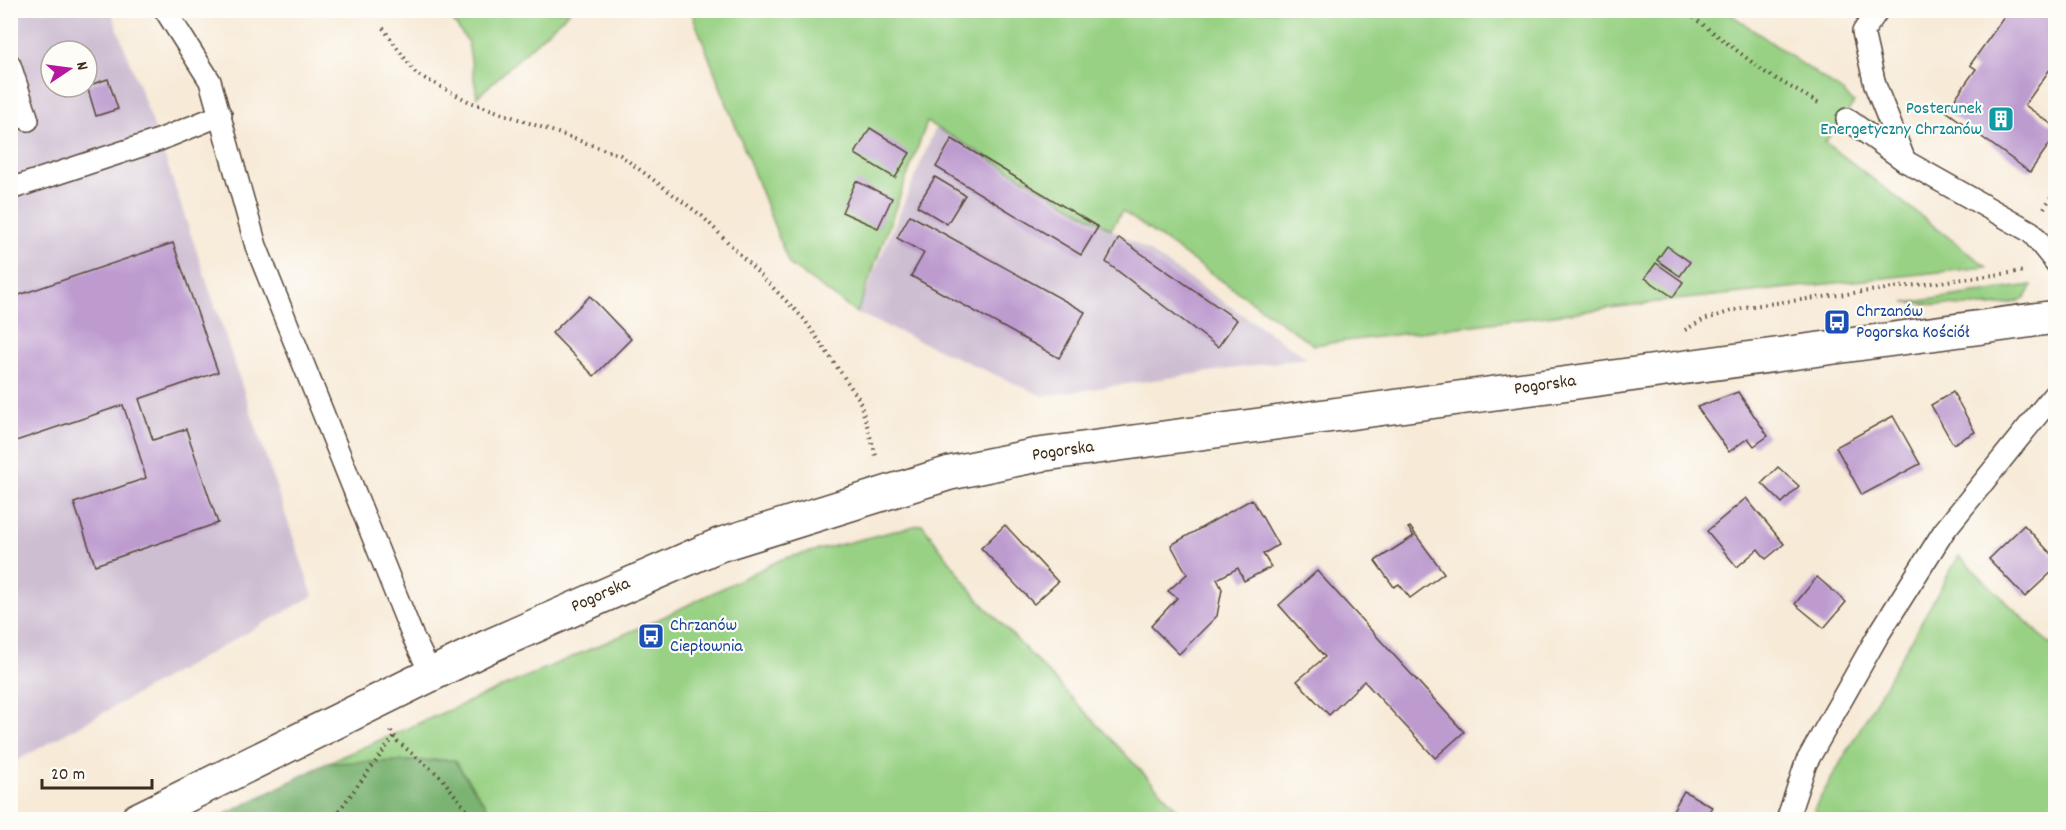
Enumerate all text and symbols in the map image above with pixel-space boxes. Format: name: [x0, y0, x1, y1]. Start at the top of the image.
north arrow: [39, 39, 99, 99]
text: N: [69, 60, 93, 73]
place label: Posterunek Energetyczny Chrzanów: [1820, 97, 1982, 143]
building icon: Posterunek Energetyczny Chrzanów: [1986, 104, 2016, 134]
place label: Chrzanów Pogorska Kościół: [1856, 300, 1970, 346]
bus stop icon: Chrzanów Pogorska Kościół: [1822, 307, 1852, 337]
street label: Pogorska: [1512, 369, 1578, 403]
street label: Pogorska: [1030, 435, 1096, 469]
street label: Pogorska: [568, 572, 635, 620]
place label: Chrzanów Ciepłownia: [670, 614, 743, 660]
bus stop icon: Chrzanów Ciepłownia: [636, 621, 666, 651]
scale bar: [42, 752, 152, 790]
text: 20 m: [51, 763, 85, 788]

